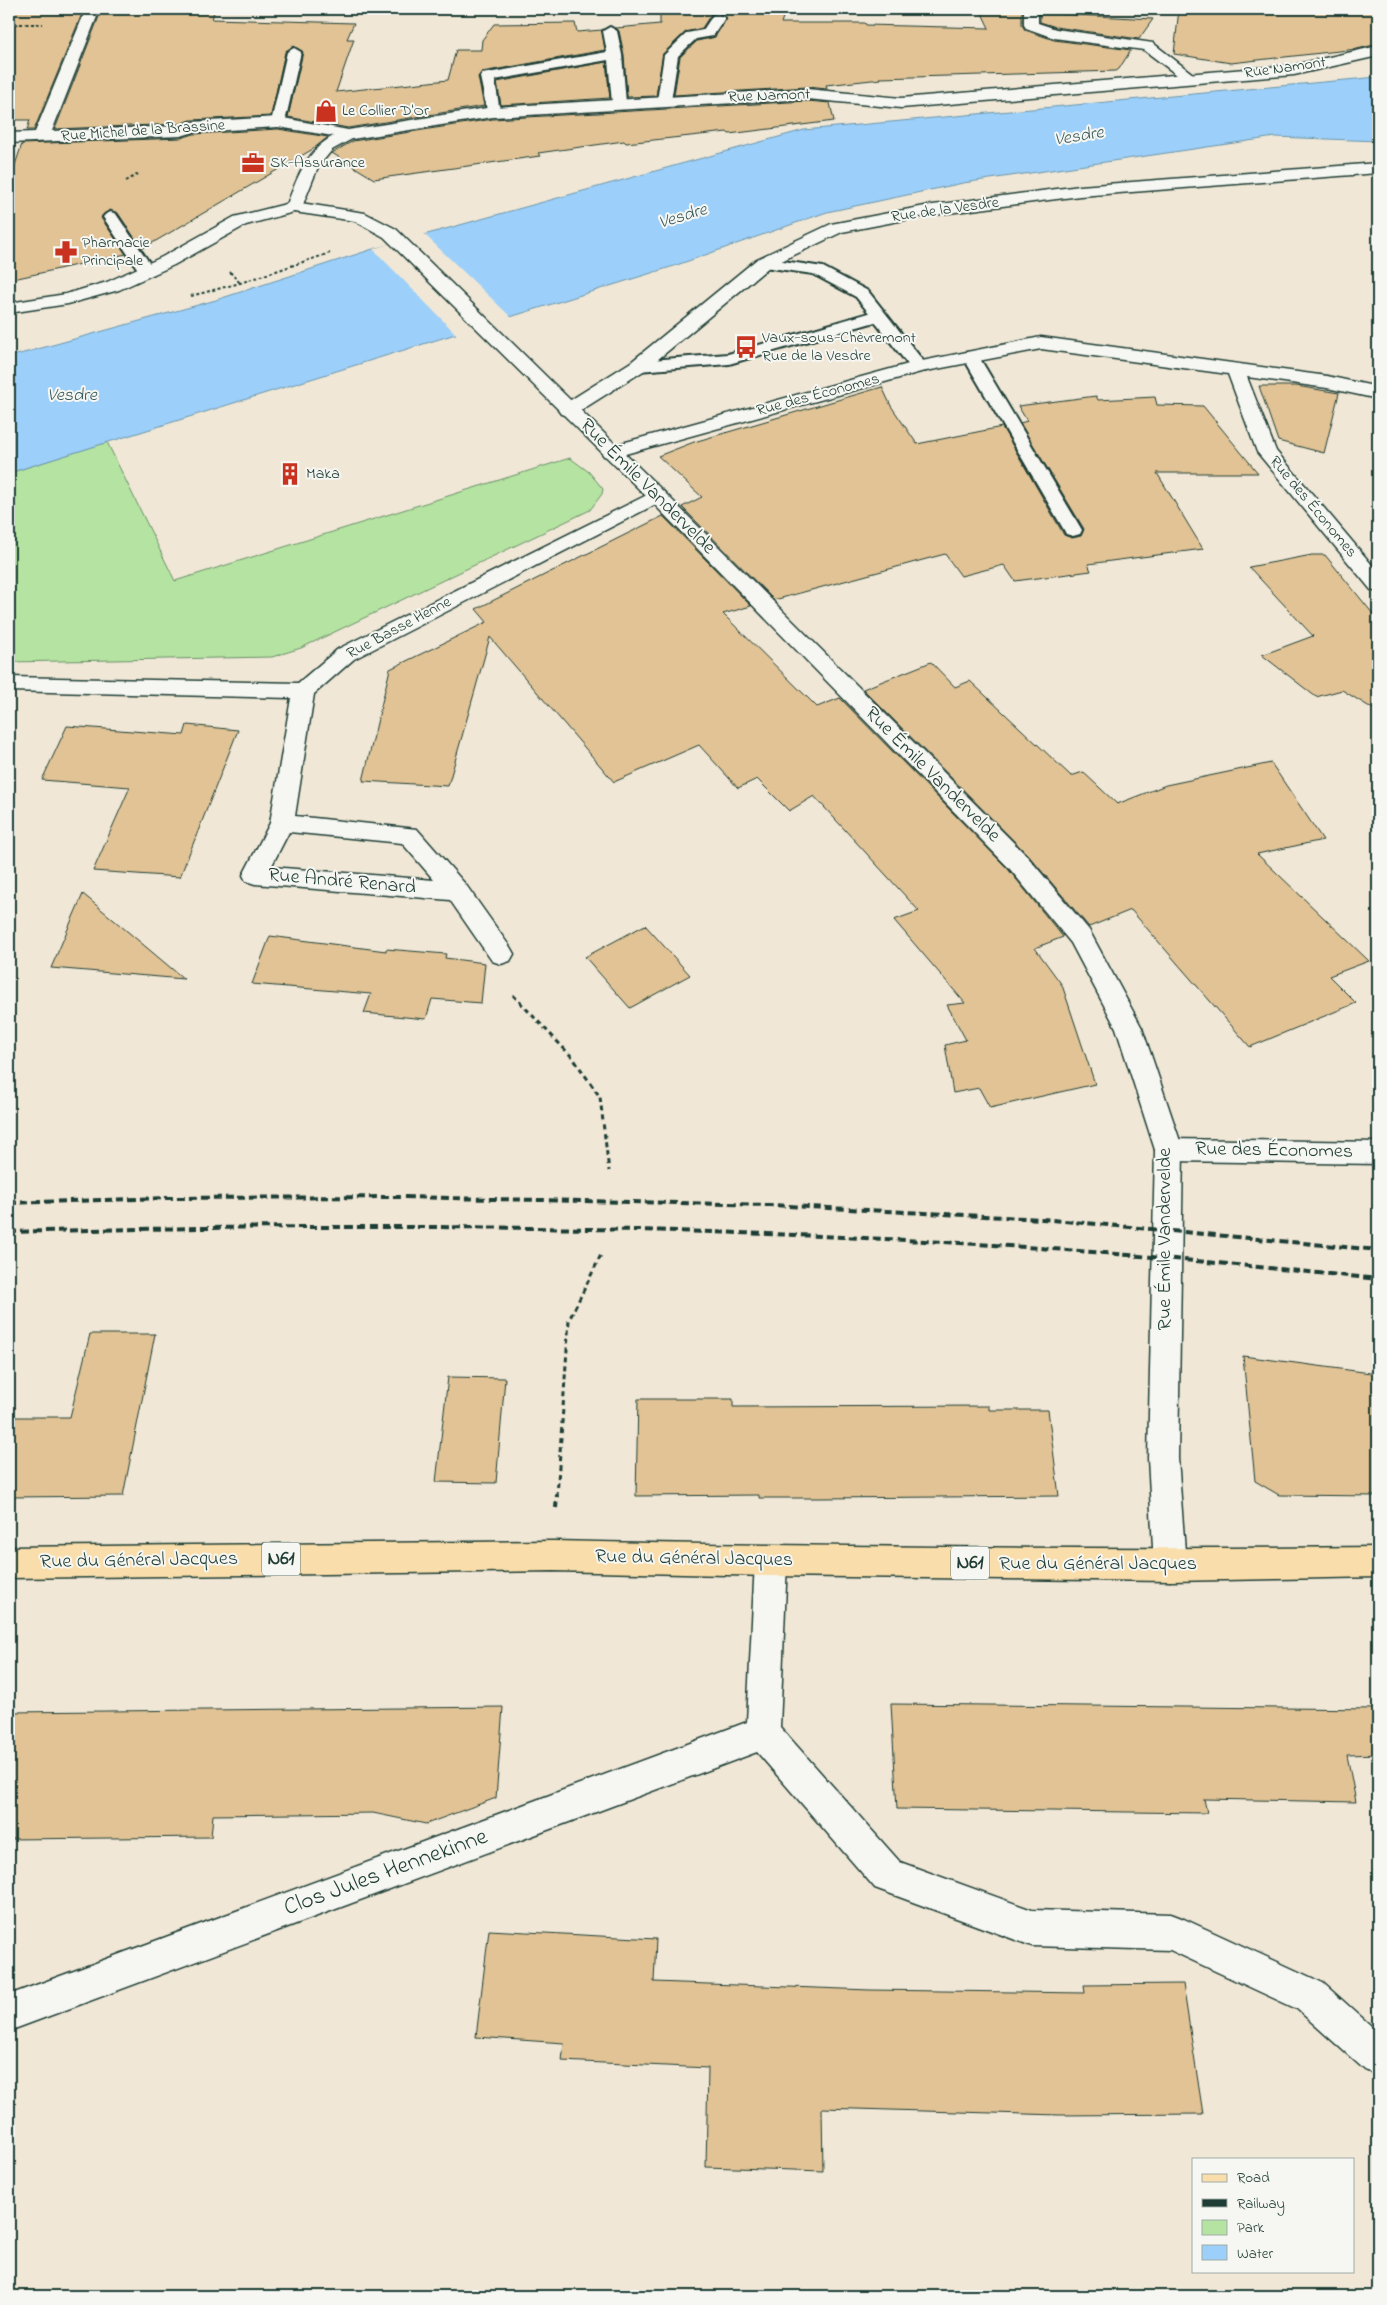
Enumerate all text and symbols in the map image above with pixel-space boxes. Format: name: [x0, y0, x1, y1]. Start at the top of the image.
street label: Rue Namont: [1242, 50, 1328, 86]
street label: Rue Namont: [727, 83, 811, 109]
shop icon: Le Collier D'Or: [313, 98, 339, 124]
place label: Le Collier D'Or: [342, 99, 429, 123]
street label: Rue Michel de la Brassine: [60, 113, 227, 149]
water label: Vesdre: [1053, 120, 1106, 154]
office icon: SK-Assurance: [240, 150, 266, 176]
place label: SK-Assurance: [270, 151, 366, 175]
street label: Rue de la Vesdre: [890, 190, 1001, 229]
water label: Vesdre: [656, 197, 711, 237]
place label: Pharmacie Principale: [82, 231, 151, 273]
pharmacy icon: Pharmacie Principale: [53, 239, 79, 265]
place label: Vaux-sous-Chèvremont Rue de la Vesdre: [761, 326, 917, 368]
bus stop icon: Vaux-sous-Chèvremont Rue de la Vesdre: [733, 334, 759, 360]
street label: Rue des Économes: [754, 367, 882, 423]
water label: Vesdre: [47, 383, 98, 409]
street label: Rue Émile Vandervelde: [572, 412, 722, 562]
street label: Rue des Économes: [1263, 451, 1363, 563]
building icon: Maka: [277, 461, 303, 487]
place label: Maka: [306, 462, 340, 486]
street label: Rue Basse Henne: [342, 590, 456, 666]
street label: Rue Émile Vandervelde: [857, 700, 1007, 850]
street label: Rue André Renard: [267, 861, 417, 903]
street label: Rue des Économes: [1195, 1135, 1353, 1167]
street label: Rue Émile Vandervelde: [1151, 1148, 1180, 1330]
road number: N61: [262, 1542, 300, 1576]
street label: Rue du Général Jacques: [595, 1543, 793, 1575]
street label: Rue du Général Jacques: [40, 1545, 238, 1577]
road number: N61: [951, 1546, 989, 1580]
street label: Rue du Général Jacques: [999, 1550, 1197, 1579]
street label: Clos Jules Hennekinne: [279, 1820, 493, 1926]
legend: [1192, 2158, 1354, 2272]
text: Road: [1237, 2167, 1270, 2189]
text: Railway: [1237, 2193, 1285, 2216]
text: Park: [1237, 2217, 1265, 2239]
text: Water: [1237, 2243, 1273, 2265]

